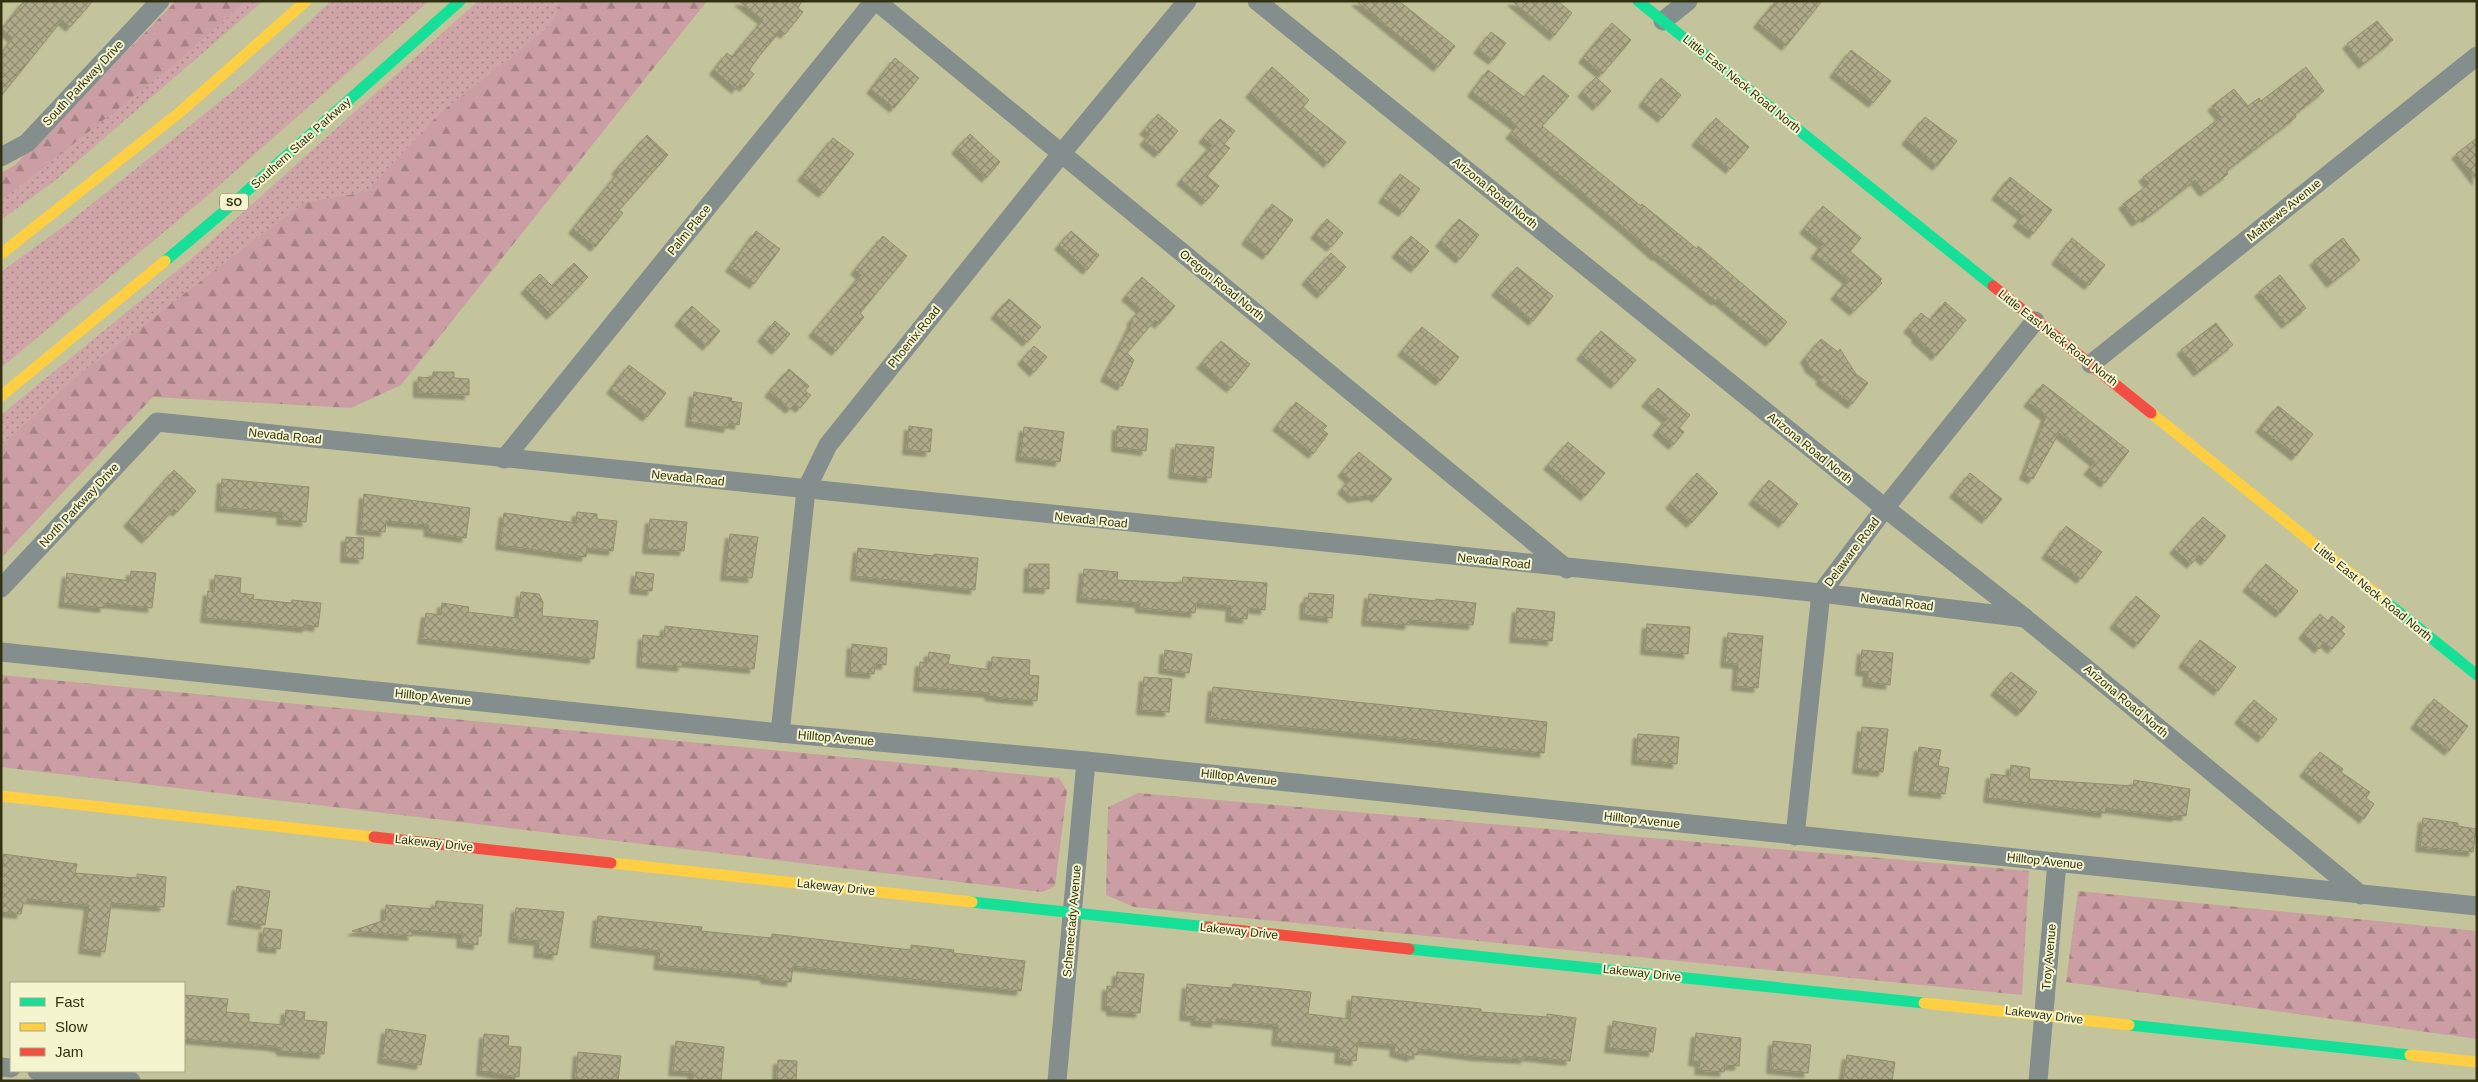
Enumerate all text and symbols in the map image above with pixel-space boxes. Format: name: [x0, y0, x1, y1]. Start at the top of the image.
street label: Little East Neck Road North: [1680, 32, 1804, 136]
street label: South Parkway Drive: [40, 37, 127, 129]
street label: Southern State Parkway: [248, 95, 354, 191]
street label: Arizona Road North: [1450, 154, 1540, 232]
street label: Mathews Avenue: [2244, 176, 2324, 244]
road number: SO: [220, 193, 248, 210]
street label: Palm Place: [664, 202, 714, 258]
street label: Oregon Road North: [1177, 247, 1267, 323]
street label: Little East Neck Road North: [1995, 287, 2121, 389]
street label: Phoenix Road: [885, 303, 943, 371]
street label: Arizona Road North: [1765, 409, 1855, 487]
street label: Nevada Road: [248, 425, 322, 447]
street label: North Parkway Drive: [36, 460, 122, 550]
street label: Nevada Road: [651, 467, 725, 489]
street label: Nevada Road: [1054, 509, 1128, 531]
street label: Delaware Road: [1822, 515, 1882, 589]
street label: Little East Neck Road North: [2311, 540, 2435, 644]
street label: Nevada Road: [1457, 550, 1531, 572]
street label: Nevada Road: [1860, 591, 1934, 613]
street label: Arizona Road North: [2081, 662, 2171, 740]
street label: Hilltop Avenue: [394, 686, 472, 708]
street label: Hilltop Avenue: [797, 728, 875, 748]
street label: Hilltop Avenue: [1200, 766, 1278, 788]
street label: Hilltop Avenue: [1603, 809, 1681, 831]
street label: Lakeway Drive: [394, 832, 474, 854]
street label: Hilltop Avenue: [2006, 850, 2084, 872]
street label: Schenectady Avenue: [1060, 864, 1084, 978]
street label: Lakeway Drive: [796, 876, 876, 898]
street label: Lakeway Drive: [1199, 920, 1279, 942]
street label: Troy Avenue: [2039, 923, 2059, 991]
street label: Lakeway Drive: [1602, 962, 1682, 984]
legend: [10, 982, 185, 1072]
text: Fast: [55, 993, 85, 1010]
street label: Lakeway Drive: [2004, 1003, 2084, 1027]
text: Slow: [55, 1018, 88, 1035]
text: Jam: [55, 1043, 83, 1060]

